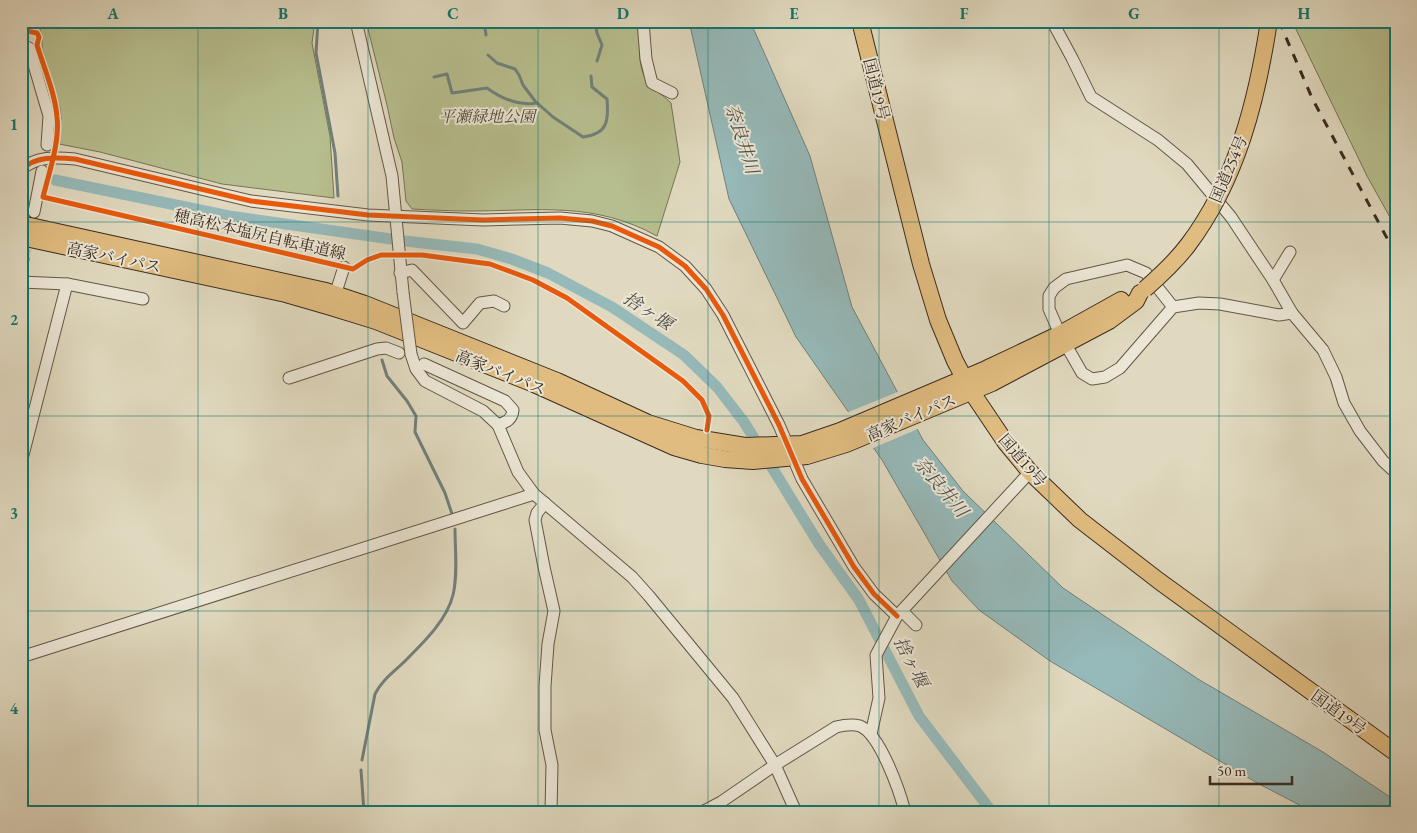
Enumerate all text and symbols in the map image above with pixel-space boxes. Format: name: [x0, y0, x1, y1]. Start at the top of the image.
text: A: [106, 3, 119, 24]
text: B: [278, 3, 288, 24]
text: C: [447, 3, 459, 24]
text: D: [617, 3, 629, 24]
text: E: [789, 3, 799, 24]
text: F: [960, 3, 969, 24]
text: G: [1128, 3, 1140, 24]
text: H: [1298, 3, 1311, 24]
street label: 国道19号: [859, 56, 894, 122]
water label: 奈良井川: [720, 101, 765, 179]
park label: 平瀬緑地公園: [439, 106, 538, 127]
text: 1: [10, 114, 18, 135]
street label: 国道254号: [1205, 132, 1252, 206]
street label: 穂高松本塩尻自転車道線: [172, 204, 348, 265]
street label: 高家バイパス: [65, 237, 163, 278]
water label: 捨ヶ堰: [619, 286, 680, 337]
text: 2: [10, 309, 19, 330]
street label: 高家バイパス: [453, 345, 549, 400]
street label: 高家バイパス: [863, 389, 959, 446]
street label: 国道19号: [994, 430, 1051, 491]
water label: 奈良井川: [909, 452, 975, 523]
text: 3: [10, 503, 18, 524]
water label: 捨ヶ堰: [889, 632, 935, 694]
street label: 国道19号: [1307, 685, 1371, 740]
text: 4: [10, 698, 19, 719]
scale bar: [1210, 753, 1292, 785]
text: 50 m: [1217, 761, 1246, 780]

